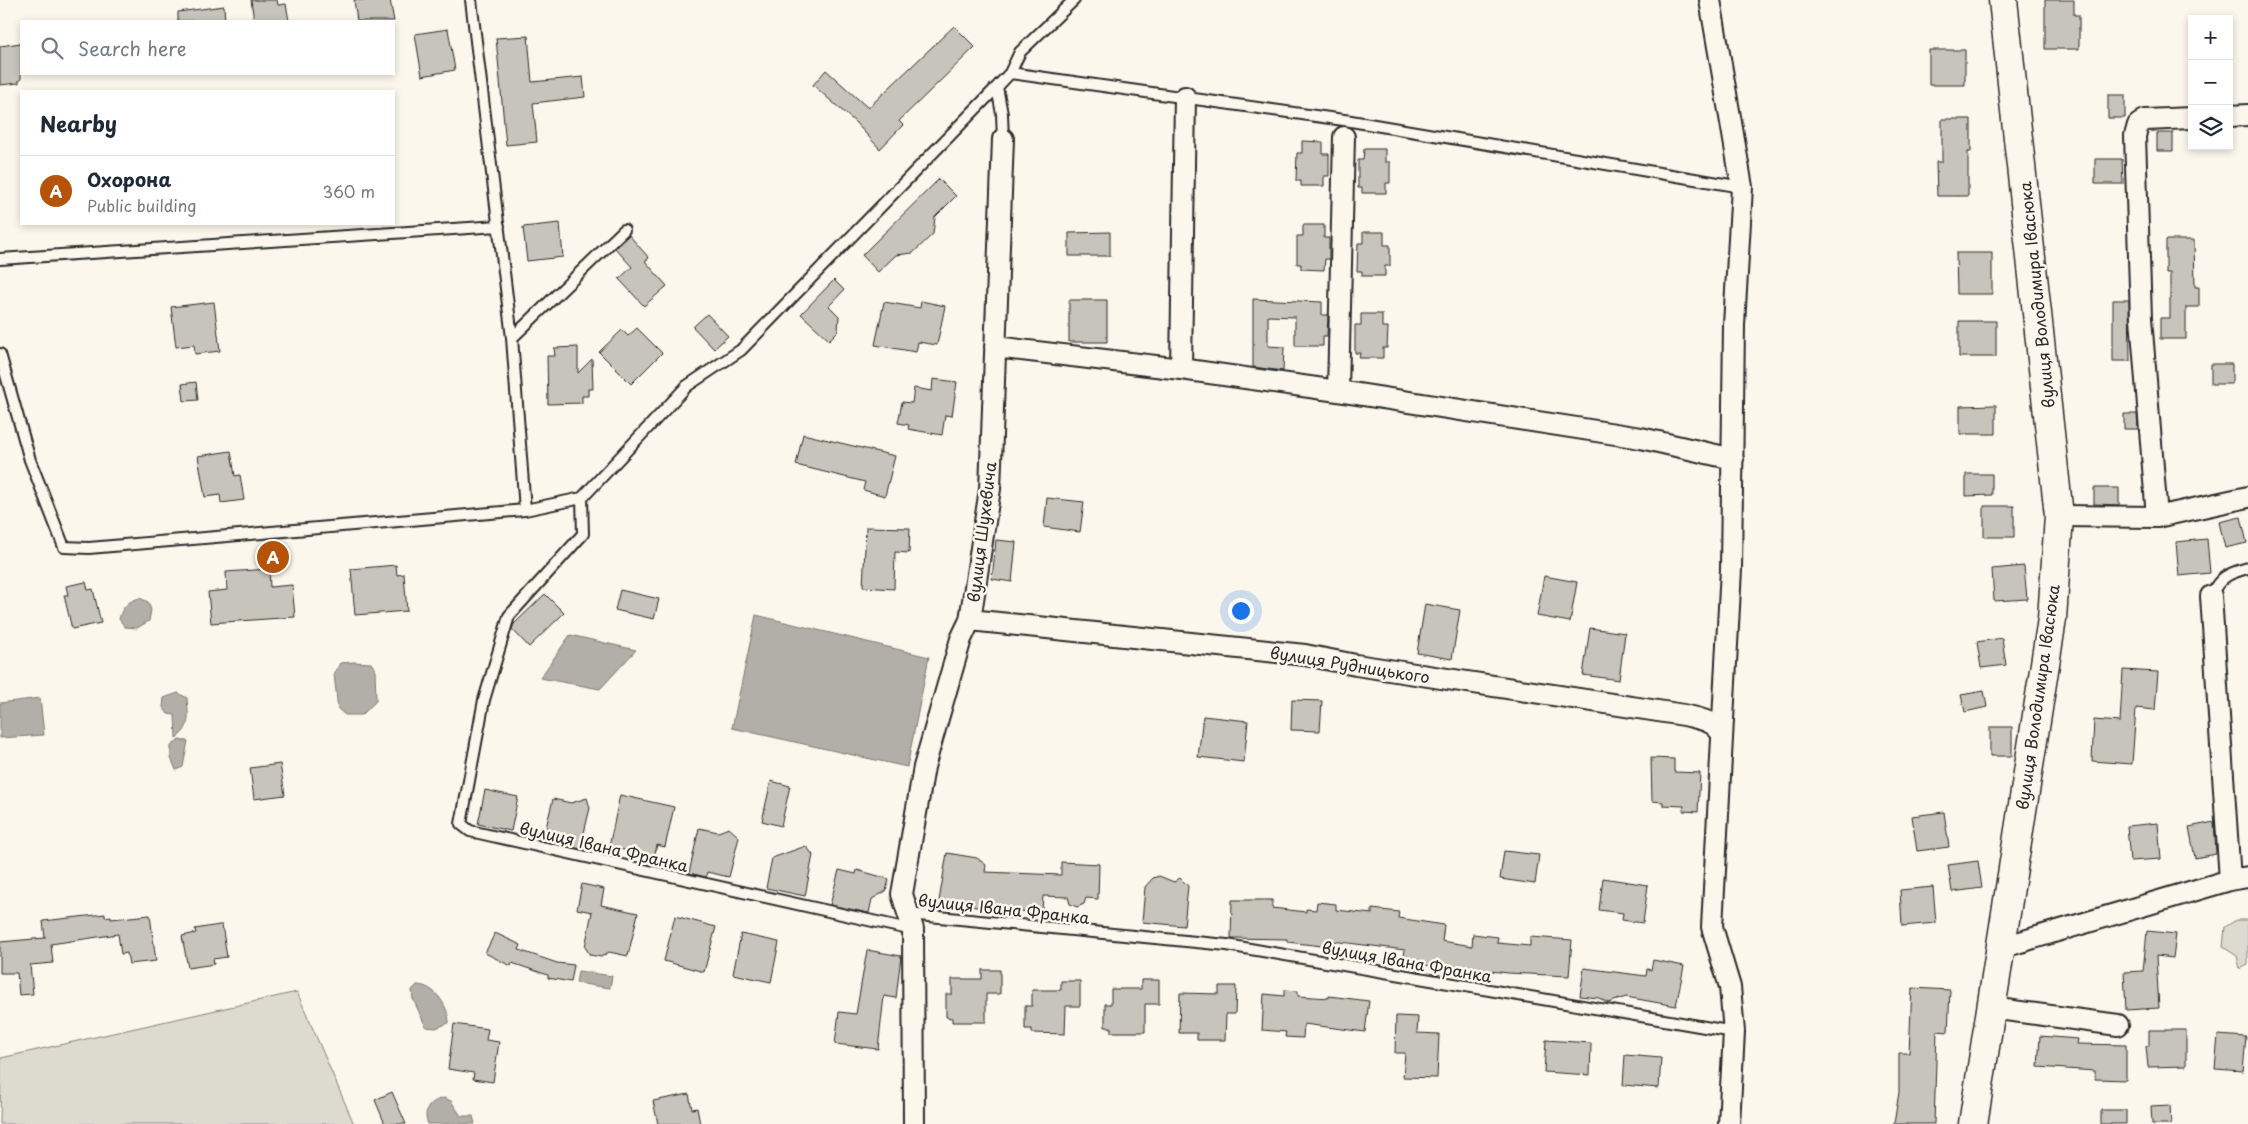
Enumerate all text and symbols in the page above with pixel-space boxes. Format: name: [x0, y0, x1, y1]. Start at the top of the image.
map controls: [2188, 15, 2233, 150]
button: +: [2188, 15, 2233, 60]
search box: [20, 20, 395, 75]
icon: search: [38, 34, 66, 62]
text: Search here: [78, 34, 187, 62]
button: −: [2188, 60, 2233, 105]
button: layers: [2188, 105, 2233, 150]
text: Nearby: [40, 107, 117, 139]
text: Охорона: [87, 165, 171, 193]
text: A: [50, 179, 62, 203]
text: 360 m: [323, 179, 375, 203]
street label: вулиця Володимира Івасюка: [2012, 181, 2060, 409]
text: Public building: [87, 193, 197, 217]
street label: вулиця Шухевича: [960, 460, 1002, 604]
pin: A: [257, 538, 289, 576]
street label: вулиця Володимира Івасюка: [2009, 583, 2065, 811]
your location: [1228, 598, 1254, 624]
street label: вулиця Рудницького: [1268, 640, 1432, 688]
street label: вулиця Івана Франка: [517, 815, 691, 877]
street label: вулиця Івана Франка: [917, 887, 1091, 929]
street label: вулиця Івана Франка: [1320, 934, 1494, 988]

